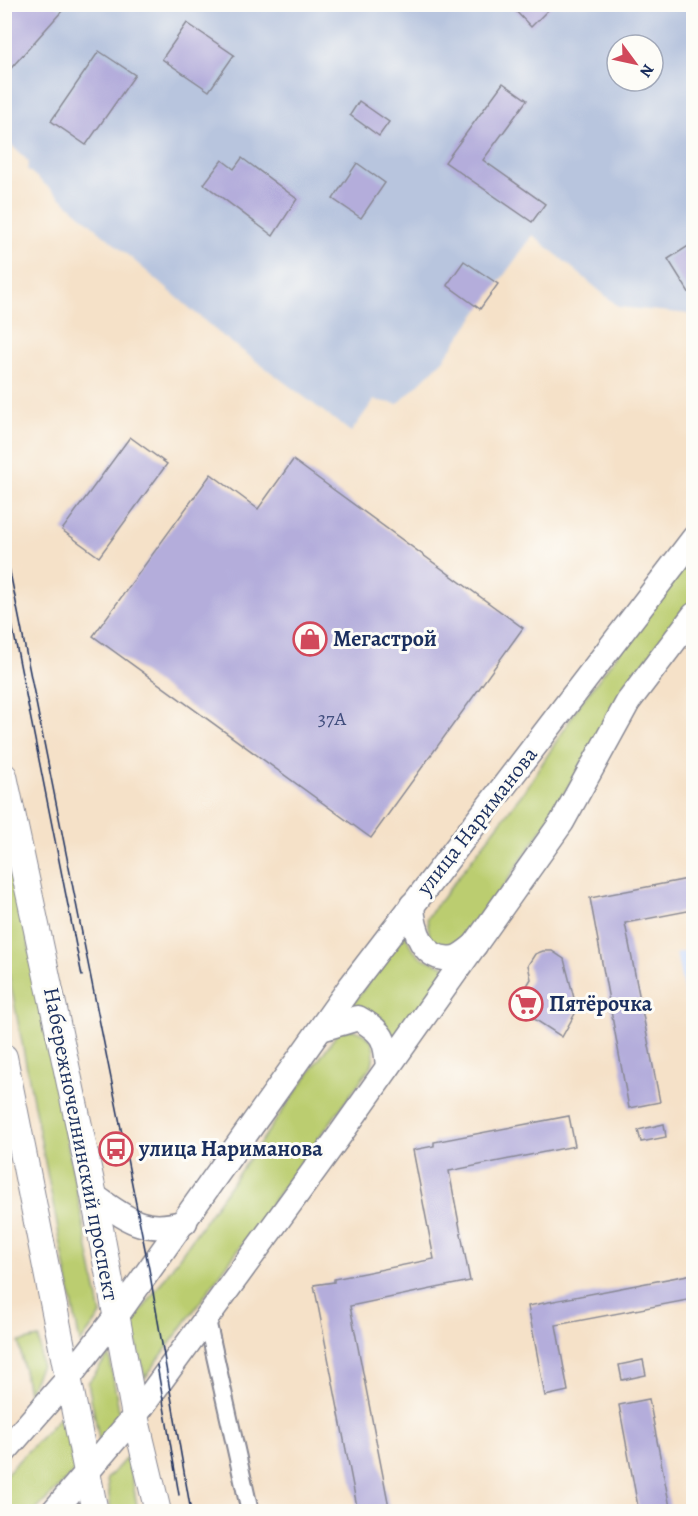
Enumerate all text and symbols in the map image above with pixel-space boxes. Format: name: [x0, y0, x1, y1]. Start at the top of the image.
north arrow: [605, 33, 665, 93]
text: N: [634, 60, 659, 82]
shop icon: Мегастрой: [292, 621, 328, 657]
place label: Мегастрой: [333, 624, 437, 654]
house number: 37А: [318, 705, 347, 732]
street label: улица Нариманова: [409, 740, 545, 902]
street label: Набережночелнинский проспект: [36, 985, 126, 1304]
supermarket icon: Пятёрочка: [508, 986, 544, 1022]
place label: Пятёрочка: [549, 989, 653, 1019]
bus stop icon: улица Нариманова: [98, 1131, 134, 1167]
place label: улица Нариманова: [138, 1134, 323, 1164]

